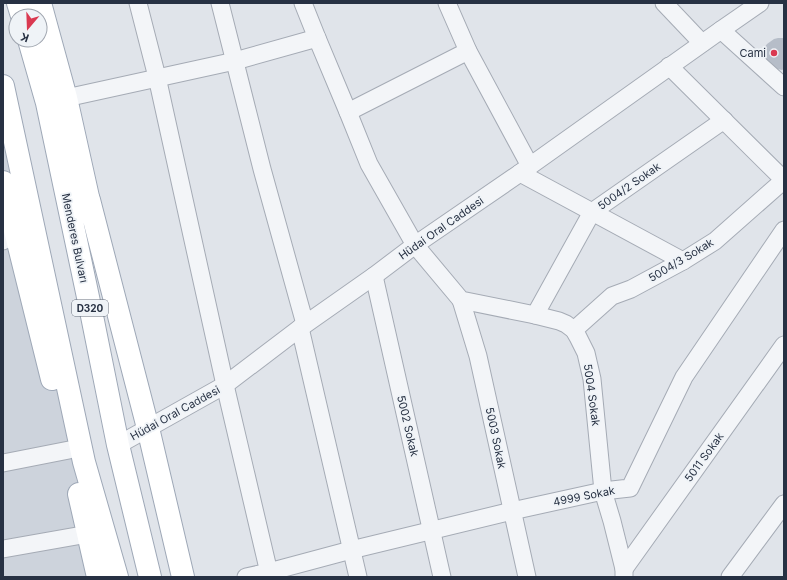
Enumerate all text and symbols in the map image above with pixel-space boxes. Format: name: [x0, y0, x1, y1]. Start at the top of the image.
north arrow: [8, 8, 48, 48]
text: K: [19, 30, 31, 45]
place label: Cami: [739, 46, 766, 60]
marker: Cami: [769, 48, 779, 58]
street label: 5004/2 Sokak: [595, 159, 663, 213]
street label: Menderes Bulvarı: [59, 192, 91, 284]
street label: Hüdai Oral Caddesi: [396, 193, 486, 263]
street label: 5004/3 Sokak: [646, 235, 716, 285]
road number: D320: [72, 300, 108, 316]
street label: 5004 Sokak: [581, 363, 603, 427]
street label: Hüdai Oral Caddesi: [128, 383, 222, 443]
street label: 5002 Sokak: [394, 394, 422, 458]
street label: 5003 Sokak: [483, 406, 509, 470]
street label: 5011 Sokak: [681, 430, 727, 484]
street label: 4999 Sokak: [552, 483, 616, 509]

